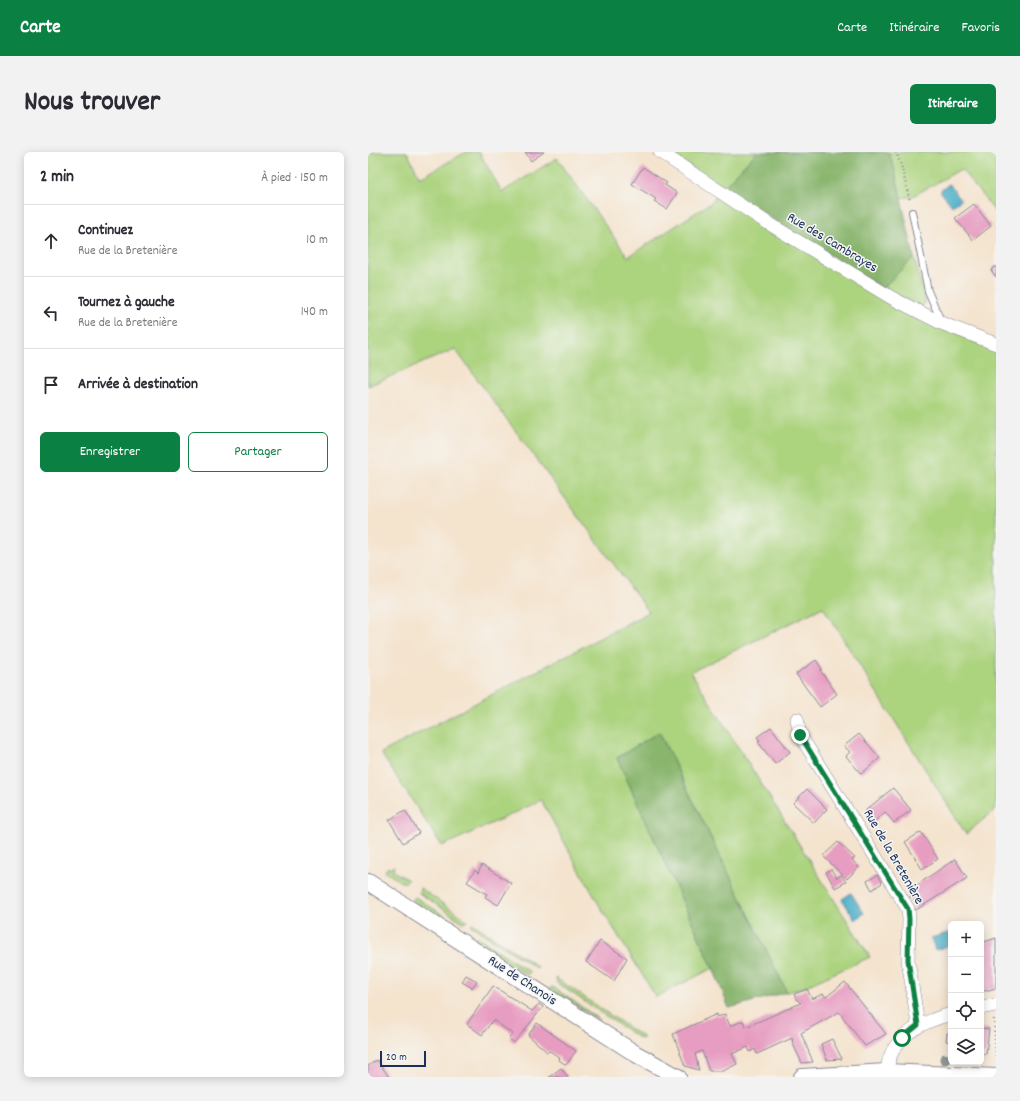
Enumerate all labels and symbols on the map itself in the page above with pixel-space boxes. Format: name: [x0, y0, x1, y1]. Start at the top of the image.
street label: Rue des Cambrayes: [783, 208, 881, 278]
route end: [791, 726, 809, 744]
street label: Rue de la Bretenière: [858, 806, 928, 908]
street label: Rue de Chanois: [483, 951, 561, 1011]
route start: [893, 1029, 911, 1047]
scale bar: [380, 1049, 426, 1068]

